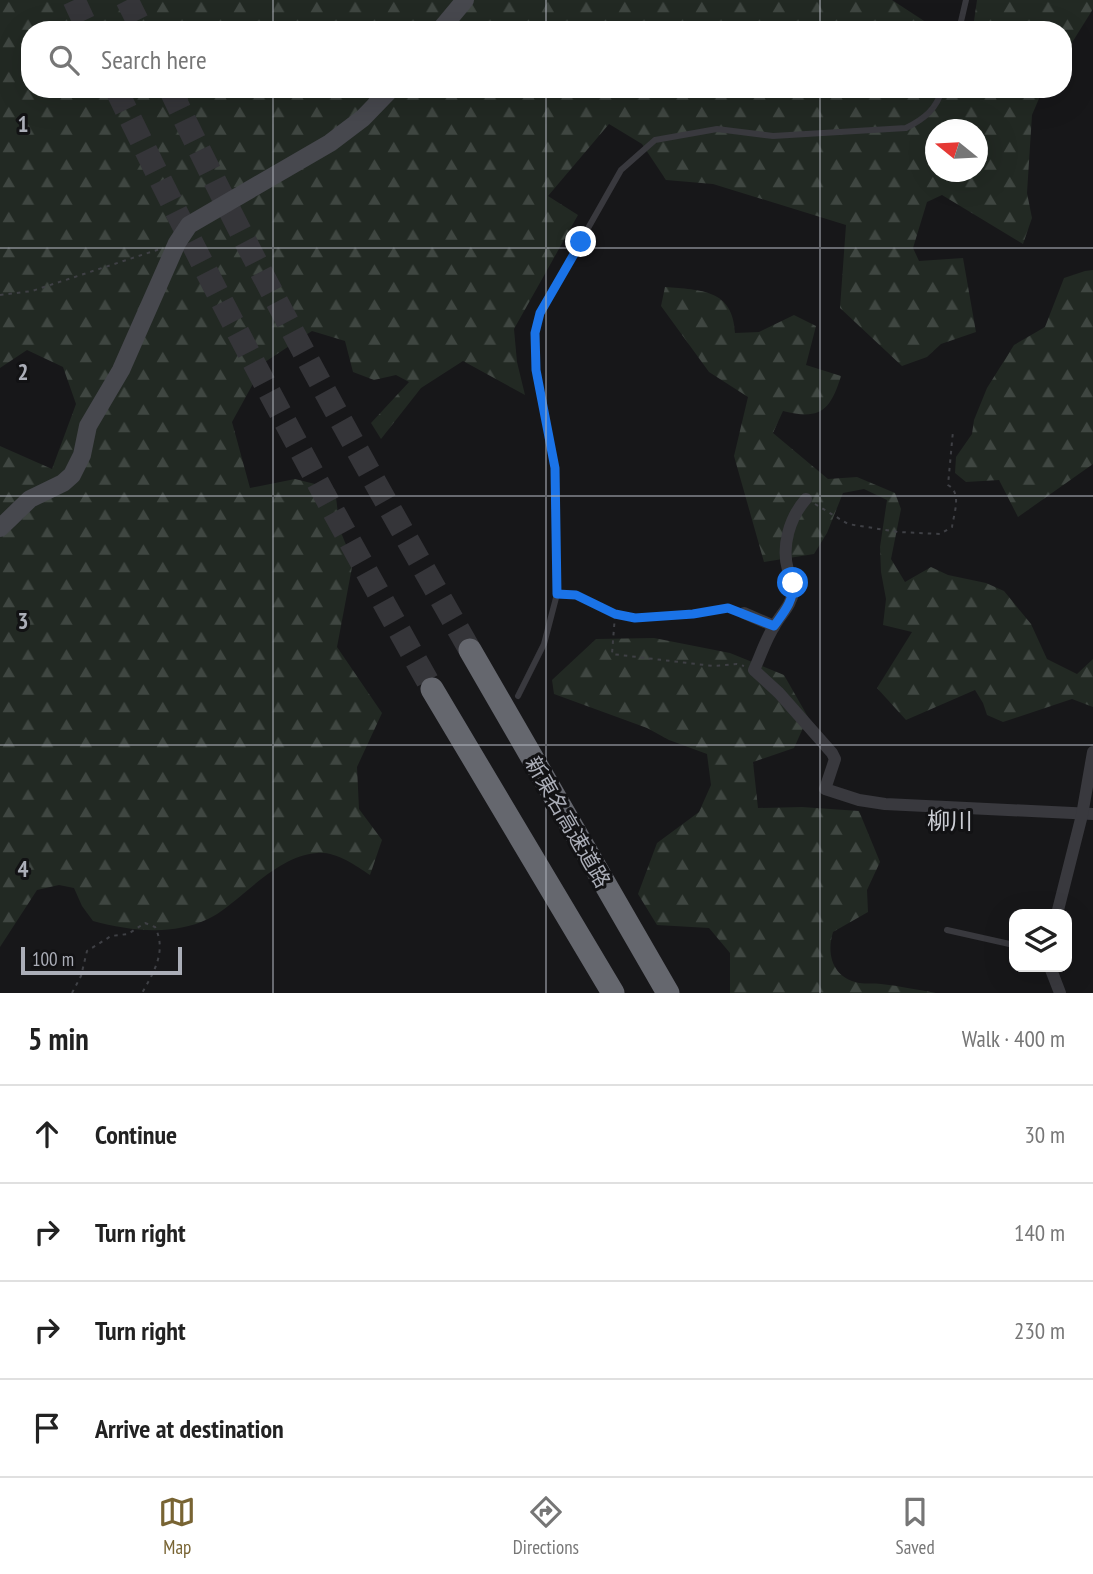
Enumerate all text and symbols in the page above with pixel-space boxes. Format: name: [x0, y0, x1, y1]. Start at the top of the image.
search box: [21, 21, 1072, 98]
icon: search: [45, 41, 83, 79]
text: Search here: [101, 43, 207, 76]
text: 1: [18, 109, 29, 138]
north arrow: [925, 119, 988, 182]
route end: [565, 226, 596, 257]
text: 2: [18, 357, 29, 386]
route start: [777, 567, 808, 598]
text: 3: [18, 606, 29, 635]
street label: 新東名高速道路: [520, 752, 616, 892]
district label: 柳川: [927, 806, 973, 835]
text: 4: [18, 854, 29, 883]
map controls: [1009, 909, 1072, 972]
button: layers: [1009, 909, 1072, 972]
scale bar: [21, 944, 182, 976]
text: 100 m: [32, 947, 74, 971]
text: 5 min: [28, 1019, 89, 1058]
text: Walk · 400 m: [962, 1024, 1065, 1053]
icon: ahead: [28, 1115, 66, 1153]
text: Continue: [95, 1118, 177, 1151]
text: 30 m: [1024, 1120, 1065, 1149]
icon: right: [28, 1213, 66, 1251]
text: Turn right: [95, 1216, 186, 1249]
text: 140 m: [1014, 1218, 1065, 1247]
icon: right: [28, 1311, 66, 1349]
text: Turn right: [95, 1314, 186, 1347]
text: 230 m: [1014, 1316, 1065, 1345]
icon: arrive: [28, 1409, 66, 1447]
text: Arrive at destination: [95, 1412, 284, 1445]
tab: Map: [158, 1493, 196, 1559]
tab: Directions: [513, 1493, 579, 1559]
tab: Saved: [896, 1493, 935, 1559]

